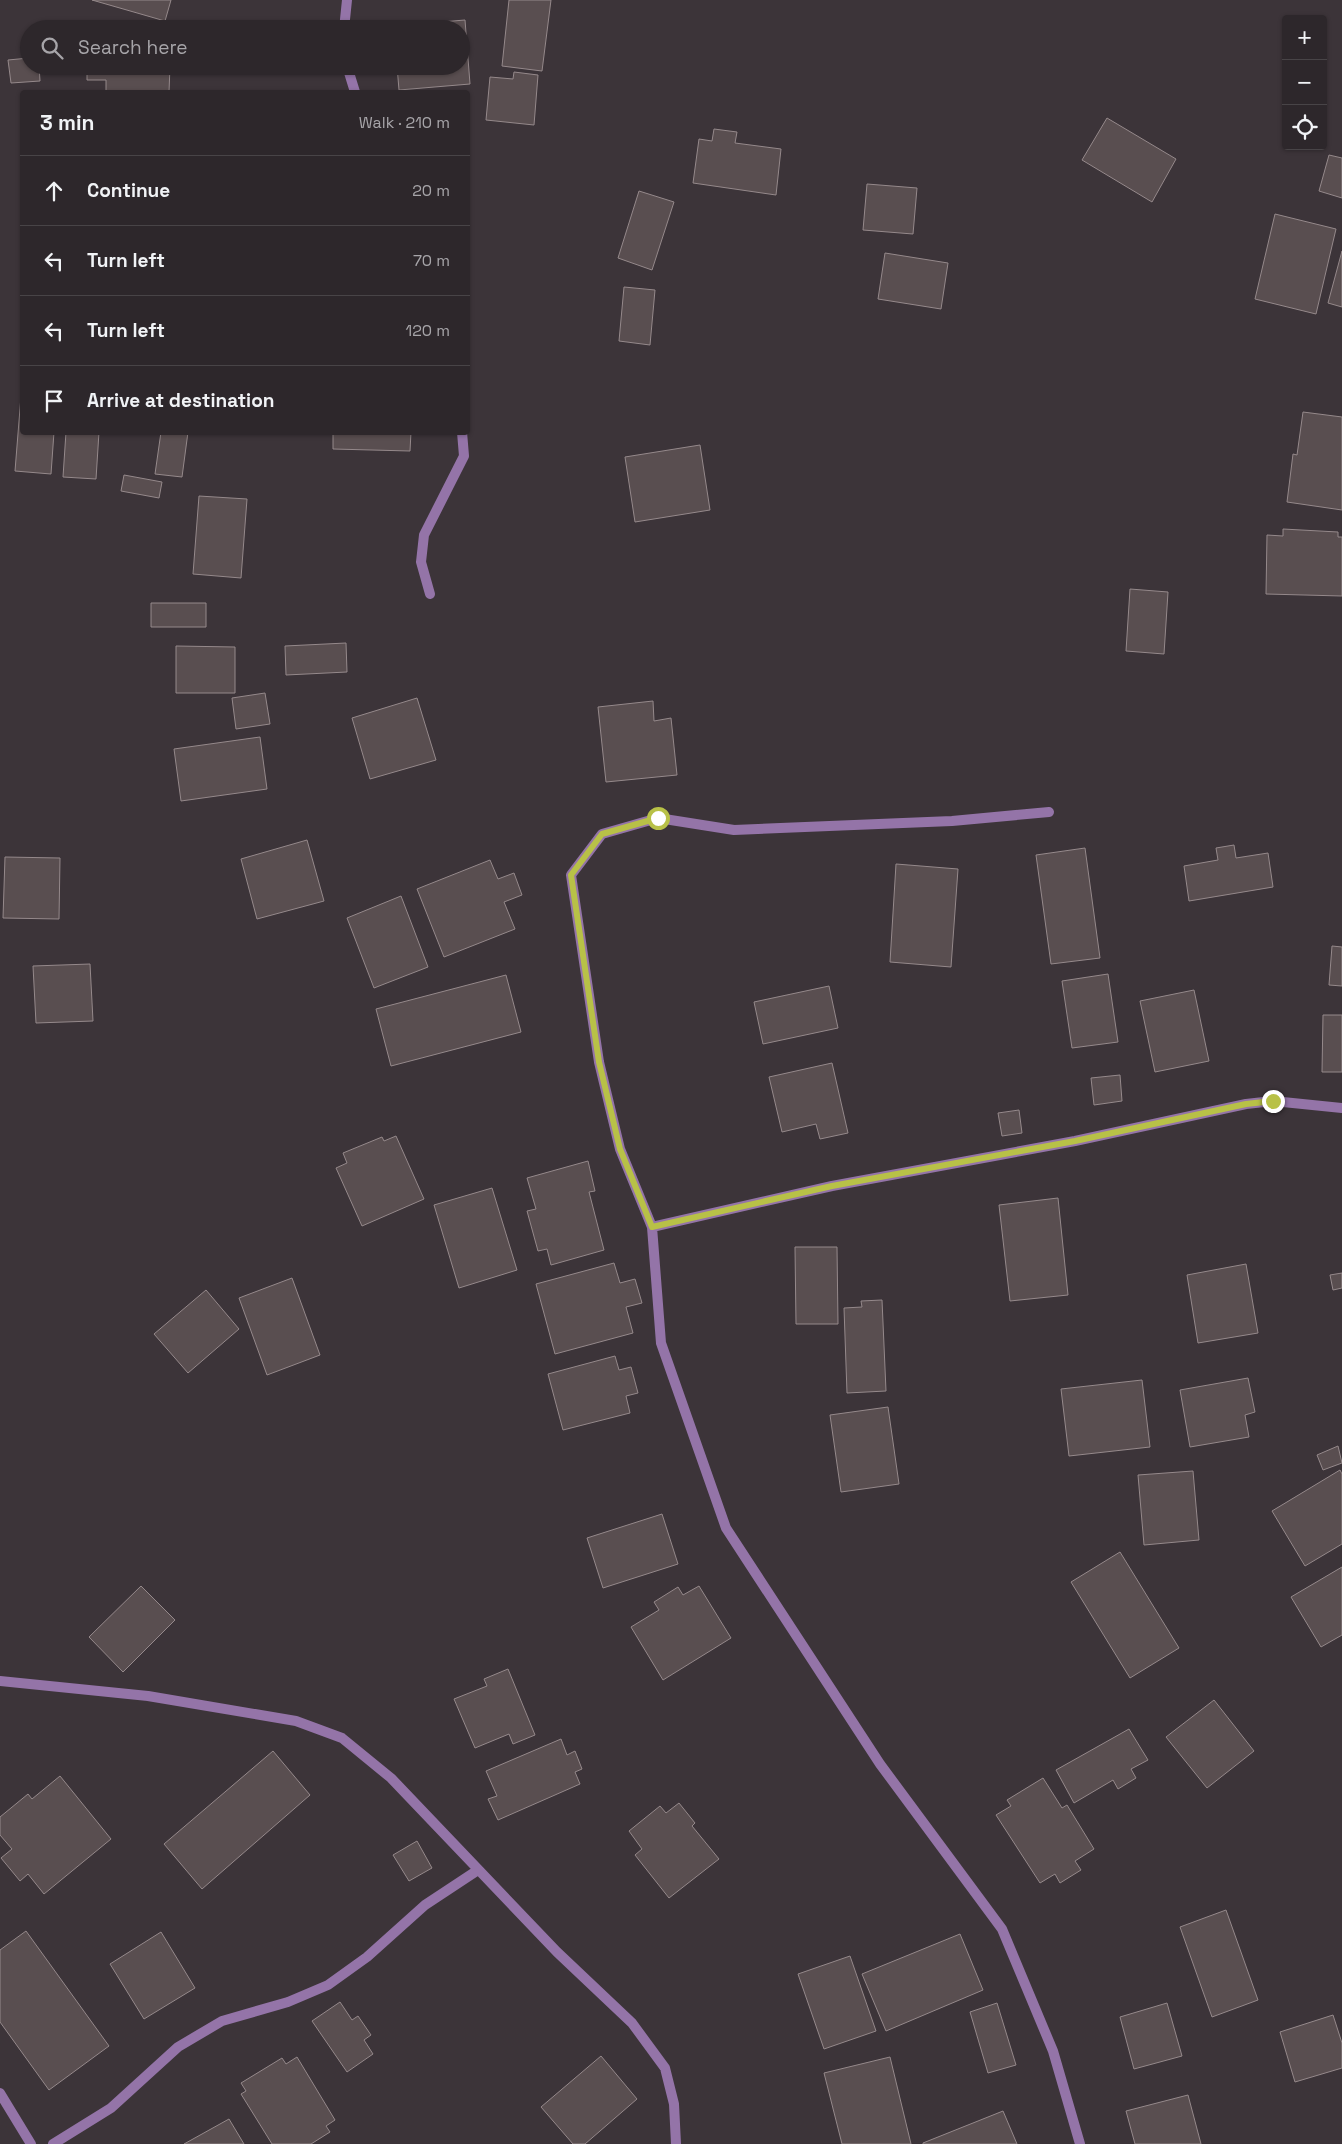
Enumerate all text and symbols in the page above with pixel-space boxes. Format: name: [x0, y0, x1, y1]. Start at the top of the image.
map controls: [1282, 15, 1327, 150]
button: +: [1282, 15, 1327, 60]
search box: [20, 20, 470, 75]
icon: search: [38, 34, 66, 62]
text: Search here: [78, 35, 188, 60]
button: −: [1282, 60, 1327, 105]
button: locate: [1282, 105, 1327, 150]
text: 3 min: [40, 109, 95, 136]
text: Walk · 210 m: [359, 112, 450, 133]
icon: ahead: [40, 177, 68, 205]
text: Continue: [87, 178, 170, 203]
text: 20 m: [412, 180, 450, 201]
icon: left: [40, 247, 68, 275]
text: Turn left: [87, 248, 165, 273]
text: 70 m: [413, 250, 450, 271]
icon: left: [40, 317, 68, 345]
text: Turn left: [87, 318, 165, 343]
text: 120 m: [406, 320, 450, 341]
icon: arrive: [40, 387, 68, 415]
text: Arrive at destination: [87, 388, 275, 413]
route start: [647, 807, 670, 830]
route end: [1262, 1090, 1285, 1113]

